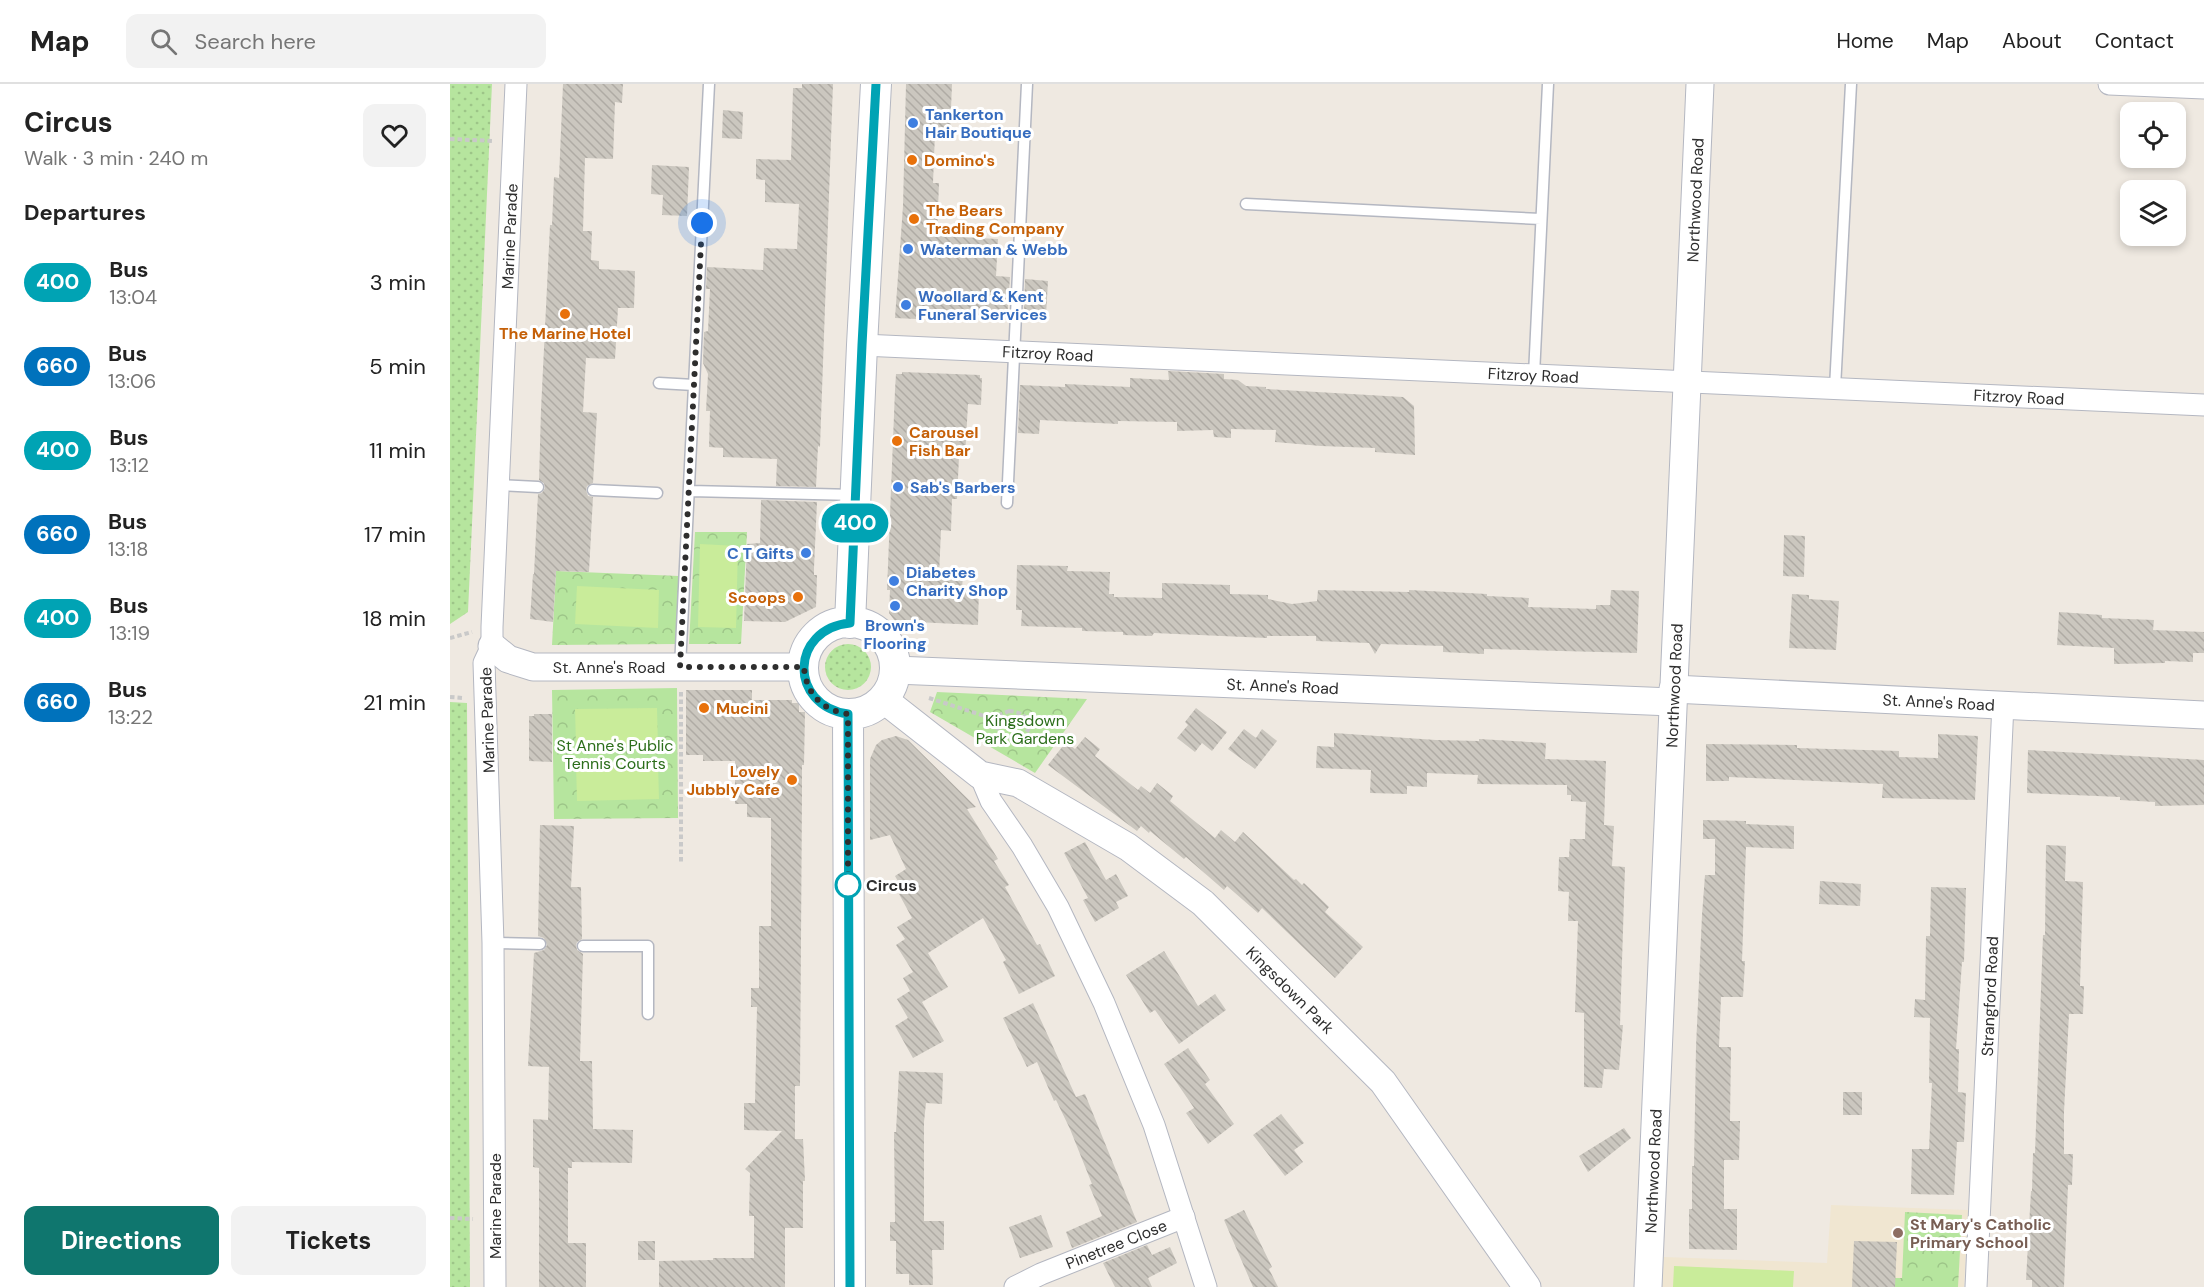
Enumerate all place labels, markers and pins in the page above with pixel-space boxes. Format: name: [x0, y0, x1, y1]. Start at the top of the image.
place label: Tankerton Hair Boutique: [925, 104, 1032, 143]
marker: Tankerton Hair Boutique: [906, 116, 920, 130]
place label: Domino's: [924, 150, 995, 171]
marker: Domino's: [905, 153, 919, 167]
place label: The Bears Trading Company: [926, 200, 1065, 239]
marker: The Bears Trading Company: [907, 212, 921, 226]
place label: Waterman & Webb: [920, 239, 1068, 260]
marker: Waterman & Webb: [901, 242, 915, 256]
place label: Woollard & Kent Funeral Services: [918, 286, 1047, 325]
marker: Woollard & Kent Funeral Services: [899, 298, 913, 312]
marker: The Marine Hotel: [558, 307, 572, 321]
place label: The Marine Hotel: [499, 323, 631, 344]
place label: Carousel Fish Bar: [909, 422, 979, 461]
marker: Carousel Fish Bar: [890, 434, 904, 448]
place label: Sab's Barbers: [910, 477, 1015, 498]
marker: Sab's Barbers: [891, 480, 905, 494]
place label: C T Gifts: [727, 543, 794, 564]
marker: C T Gifts: [799, 546, 813, 560]
place label: Diabetes Charity Shop: [906, 562, 1008, 601]
marker: Diabetes Charity Shop: [887, 574, 901, 588]
place label: Scoops: [728, 587, 786, 608]
marker: Scoops: [791, 590, 805, 604]
marker: Brown's Flooring: [888, 599, 902, 613]
place label: Brown's Flooring: [863, 615, 927, 654]
place label: Mucini: [716, 698, 768, 719]
marker: Mucini: [697, 701, 711, 715]
place label: Lovely Jubbly Cafe: [686, 761, 780, 800]
marker: Lovely Jubbly Cafe: [785, 773, 799, 787]
marker: Circus: [835, 872, 861, 898]
place label: Circus: [866, 875, 917, 896]
place label: St Mary's Catholic Primary School: [1910, 1214, 2052, 1253]
marker: St Mary's Catholic Primary School: [1891, 1226, 1905, 1240]

